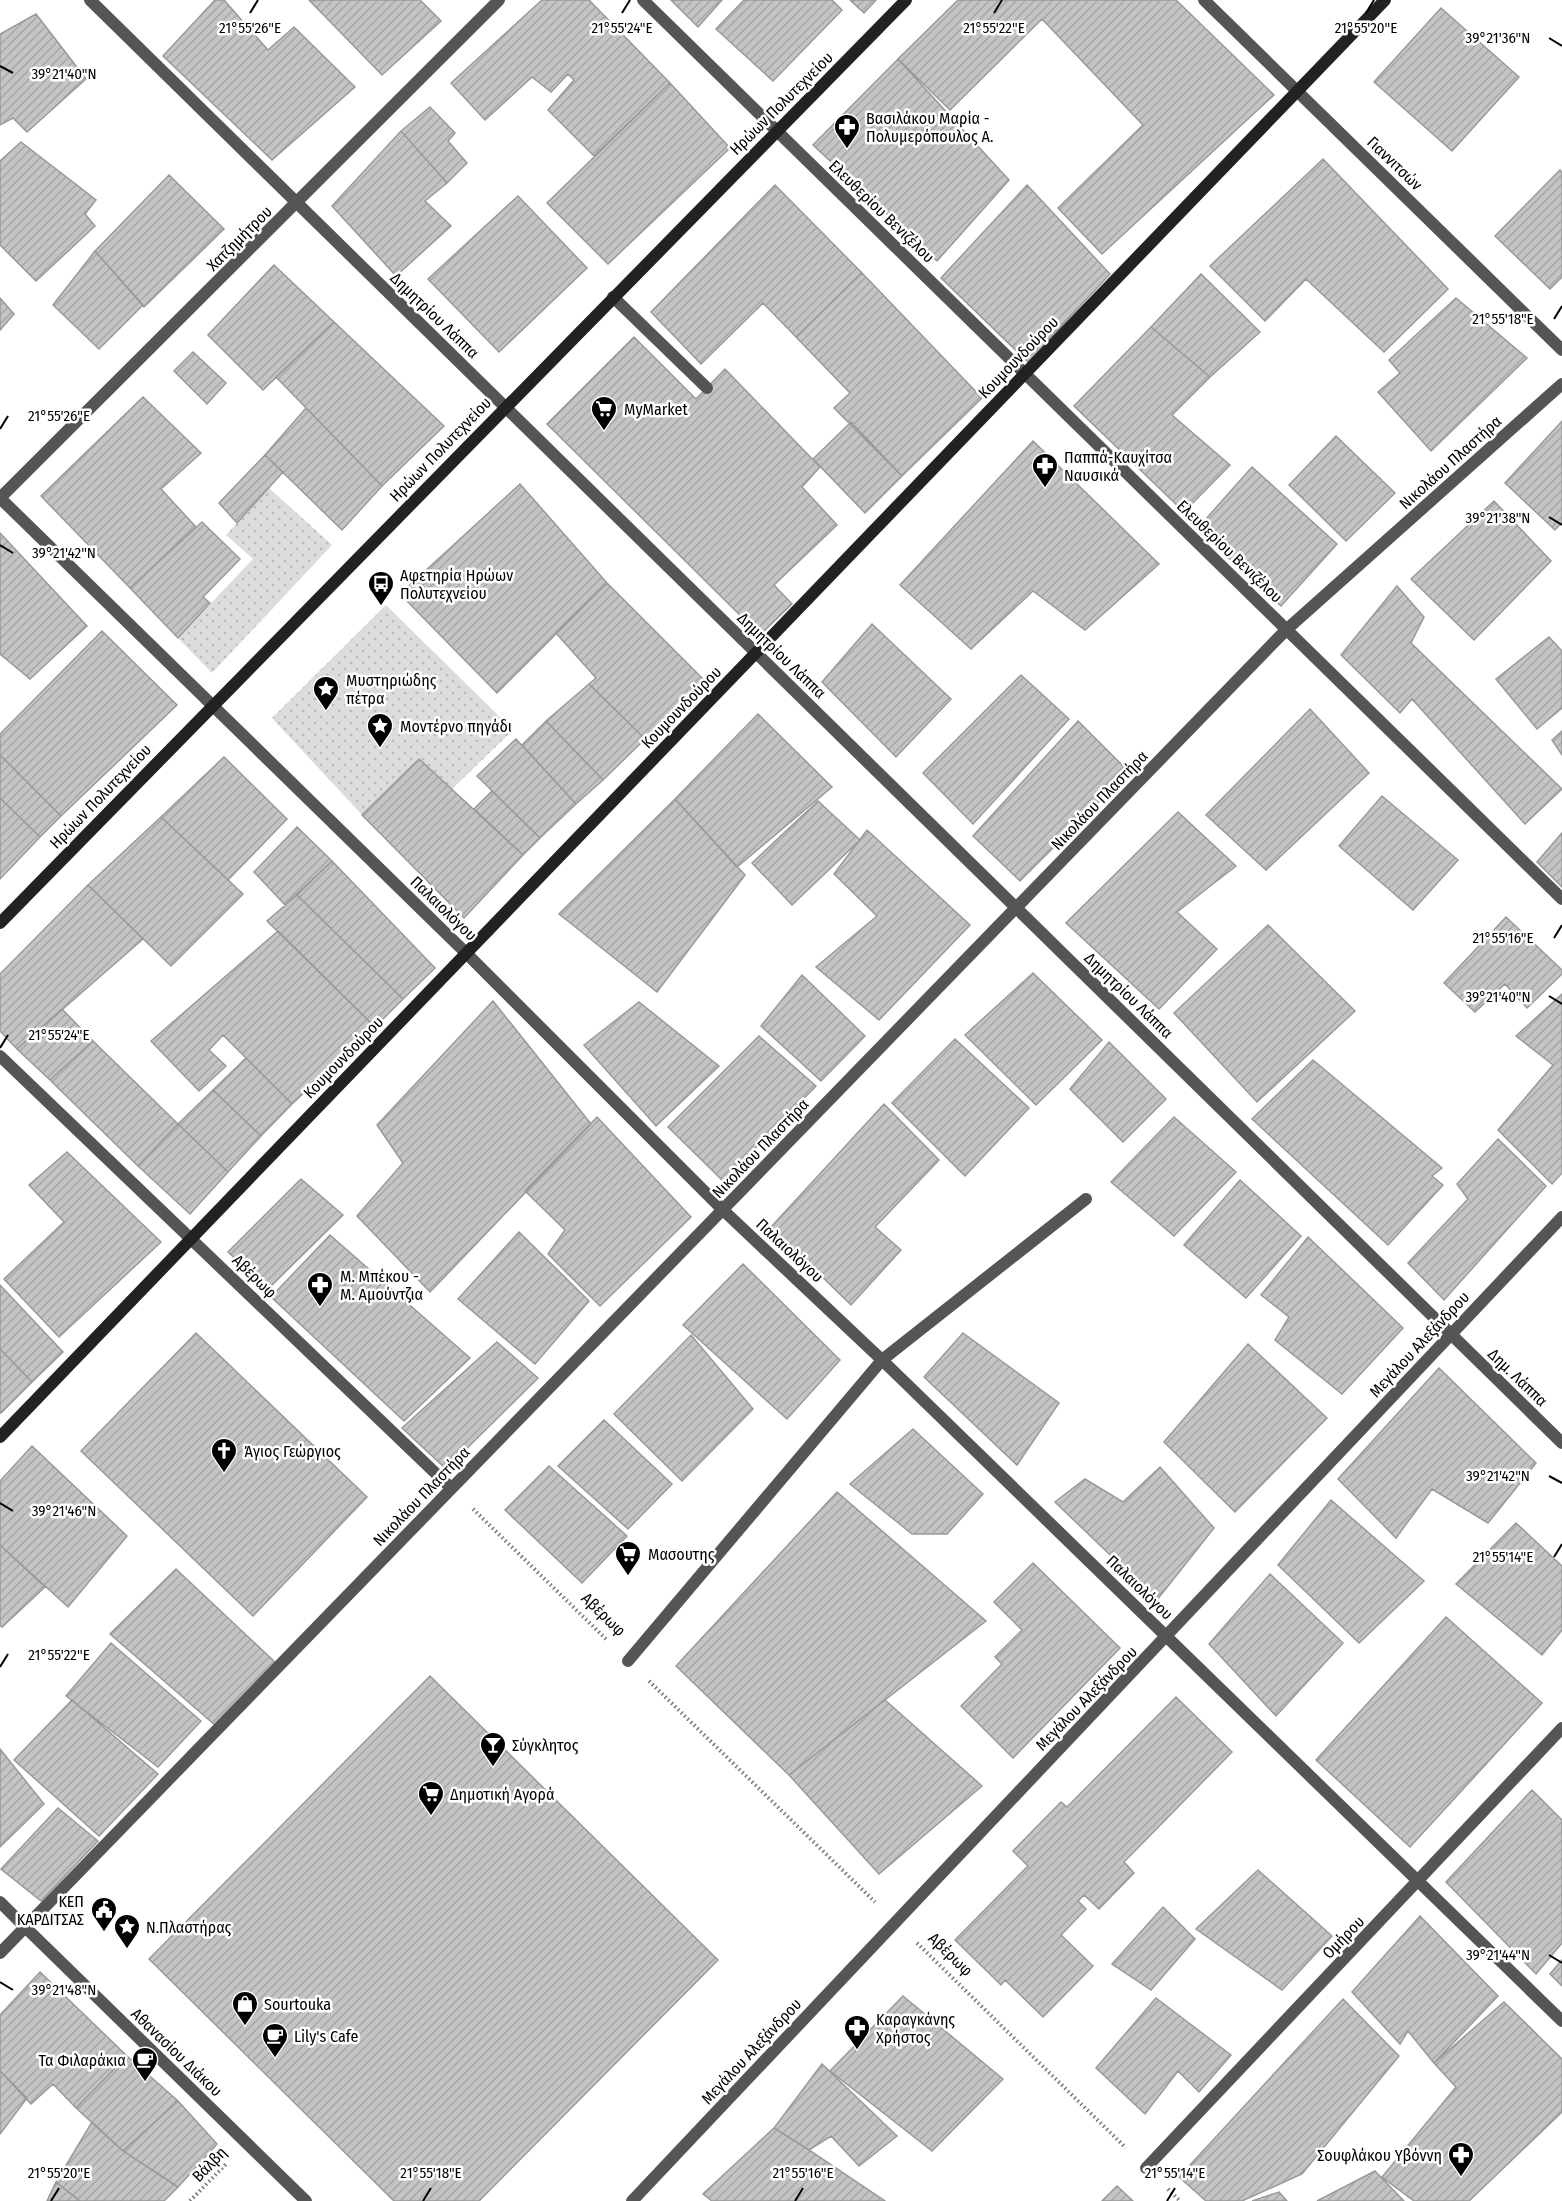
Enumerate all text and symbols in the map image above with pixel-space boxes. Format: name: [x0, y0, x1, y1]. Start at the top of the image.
text: 21°55'26"E: [219, 19, 281, 37]
text: 21°55'24"E: [592, 19, 652, 37]
text: 21°55'22"E: [963, 19, 1025, 37]
text: 21°55'20"E: [1335, 19, 1397, 37]
text: 39°21'36"N: [1466, 29, 1530, 47]
street label: Ηρώων Πολυτεχνείου: [726, 48, 837, 159]
text: 39°21'40"N: [31, 65, 97, 83]
place label: Βασιλάκου Μαρία - Πολυμερόπουλος Α.: [866, 109, 993, 146]
pharmacy icon: Βασιλάκου Μαρία - Πολυμερόπουλος Α.: [832, 112, 862, 150]
street label: Γιαννιτσών: [1363, 132, 1426, 194]
street label: Ελευθερίου Βενιζέλου: [825, 156, 938, 267]
street label: Χατζημήτρου: [203, 202, 276, 275]
street label: Δημητρίου Λάππα: [386, 268, 483, 362]
text: 21°55'18"E: [1472, 310, 1534, 328]
street label: Κουμουνδούρου: [974, 312, 1062, 402]
street label: Ηρώων Πολυτεχνείου: [386, 393, 495, 506]
supermarket icon: MyMarket: [589, 394, 619, 432]
place label: MyMarket: [624, 400, 689, 419]
text: 21°55'26"E: [28, 407, 90, 425]
street label: Νικολάου Πλαστήρα: [1395, 412, 1505, 513]
place label: Παππά-Καυχίτσα Ναυσικά: [1064, 448, 1172, 485]
pharmacy icon: Παππά-Καυχίτσα Ναυσικά: [1030, 451, 1060, 489]
street label: Ελευθερίου Βενιζέλου: [1173, 496, 1286, 607]
text: 39°21'38"N: [1466, 509, 1530, 527]
text: 39°21'42"N: [32, 544, 96, 562]
place label: Αφετηρία Ηρώων Πολυτεχνείου: [400, 566, 513, 603]
bus stop icon: Αφετηρία Ηρώων Πολυτεχνείου: [366, 569, 396, 607]
street label: Δημητρίου Λάππα: [733, 608, 830, 702]
street label: Κουμουνδούρου: [637, 662, 725, 752]
place label: Μυστηριώδης πέτρα: [346, 671, 437, 708]
place icon: Μυστηριώδης πέτρα: [311, 674, 341, 712]
place icon: Μοντέρνο πηγάδι: [365, 711, 395, 749]
place label: Μοντέρνο πηγάδι: [400, 717, 512, 736]
street label: Ηρώων Πολυτεχνείου: [46, 740, 155, 853]
street label: Νικολάου Πλαστήρα: [1047, 747, 1152, 854]
street label: Παλαιολόγου: [407, 872, 481, 945]
text: 21°55'16"E: [1472, 929, 1534, 947]
street label: Δημητρίου Λάππα: [1080, 948, 1177, 1042]
text: 39°21'40"N: [1465, 988, 1531, 1006]
street label: Κουμουνδούρου: [299, 1012, 387, 1102]
text: 21°55'24"E: [29, 1026, 89, 1044]
street label: Νικολάου Πλαστήρα: [708, 1095, 813, 1202]
street label: Παλαιολόγου: [752, 1215, 827, 1286]
street label: Αβέρωφ: [229, 1251, 281, 1302]
place label: Μ. Μπέκου - Μ. Αμούντζια: [340, 1267, 423, 1304]
pharmacy icon: Μ. Μπέκου - Μ. Αμούντζια: [305, 1270, 335, 1308]
street label: Μεγάλου Αλεξάνδρου: [1365, 1288, 1473, 1401]
street label: Δημ. Λάππα: [1484, 1344, 1551, 1410]
church icon: Άγιος Γεώργιος: [209, 1436, 239, 1474]
place label: Άγιος Γεώργιος: [244, 1442, 341, 1461]
street label: Νικολάου Πλαστήρα: [369, 1443, 474, 1550]
text: 39°21'42"N: [1466, 1467, 1530, 1485]
text: 39°21'46"N: [32, 1502, 96, 1520]
supermarket icon: Μασουτης: [613, 1539, 643, 1577]
place label: Μασουτης: [648, 1545, 715, 1564]
text: 21°55'14"E: [1473, 1548, 1533, 1566]
street label: Παλαιολόγου: [1103, 1551, 1177, 1624]
street label: Αβέρωφ: [578, 1589, 630, 1640]
street label: Μεγάλου Αλεξάνδρου: [1032, 1642, 1141, 1754]
text: 21°55'22"E: [28, 1646, 90, 1664]
bar icon: Σύγκλητος: [478, 1730, 508, 1768]
place label: Σύγκλητος: [512, 1736, 579, 1755]
supermarket icon: Δημοτική Αγορά: [416, 1779, 446, 1817]
place label: Δημοτική Αγορά: [450, 1785, 555, 1804]
place label: ΚΕΠ ΚΑΡΔΙΤΣΑΣ: [17, 1892, 84, 1929]
public building icon: ΚΕΠ ΚΑΡΔΙΤΣΑΣ: [89, 1895, 119, 1933]
place icon: Ν.Πλαστήρας: [112, 1912, 142, 1950]
street label: Ομήρου: [1318, 1912, 1368, 1963]
place label: Ν.Πλαστήρας: [146, 1918, 232, 1937]
street label: Αβέρωφ: [925, 1929, 977, 1980]
text: 39°21'44"N: [1466, 1946, 1530, 1964]
text: 39°21'48"N: [32, 1981, 96, 1999]
shop icon: Sourtouka: [230, 1989, 260, 2027]
place label: Sourtouka: [264, 1995, 331, 2014]
street label: Μεγάλου Αλεξάνδρου: [697, 1995, 805, 2108]
street label: Αθανασίου Διάκου: [127, 2004, 226, 2100]
place label: Καραγκάνης Χρήστος: [876, 2010, 955, 2047]
pharmacy icon: Καραγκάνης Χρήστος: [842, 2013, 872, 2051]
cafe icon: Lily's Cafe: [260, 2021, 290, 2059]
place label: Lily's Cafe: [294, 2027, 359, 2046]
cafe icon: Τα Φιλαράκια: [130, 2045, 160, 2083]
place label: Τα Φιλαράκια: [39, 2051, 126, 2070]
pharmacy icon: Σουφλάκου Υβόννη: [1446, 2140, 1476, 2178]
street label: Βάλβη: [188, 2143, 231, 2186]
place label: Σουφλάκου Υβόννη: [1317, 2146, 1442, 2165]
text: 21°55'20"E: [28, 2164, 90, 2182]
text: 21°55'18"E: [400, 2164, 462, 2182]
text: 21°55'16"E: [772, 2164, 834, 2182]
text: 21°55'14"E: [1145, 2164, 1205, 2182]

